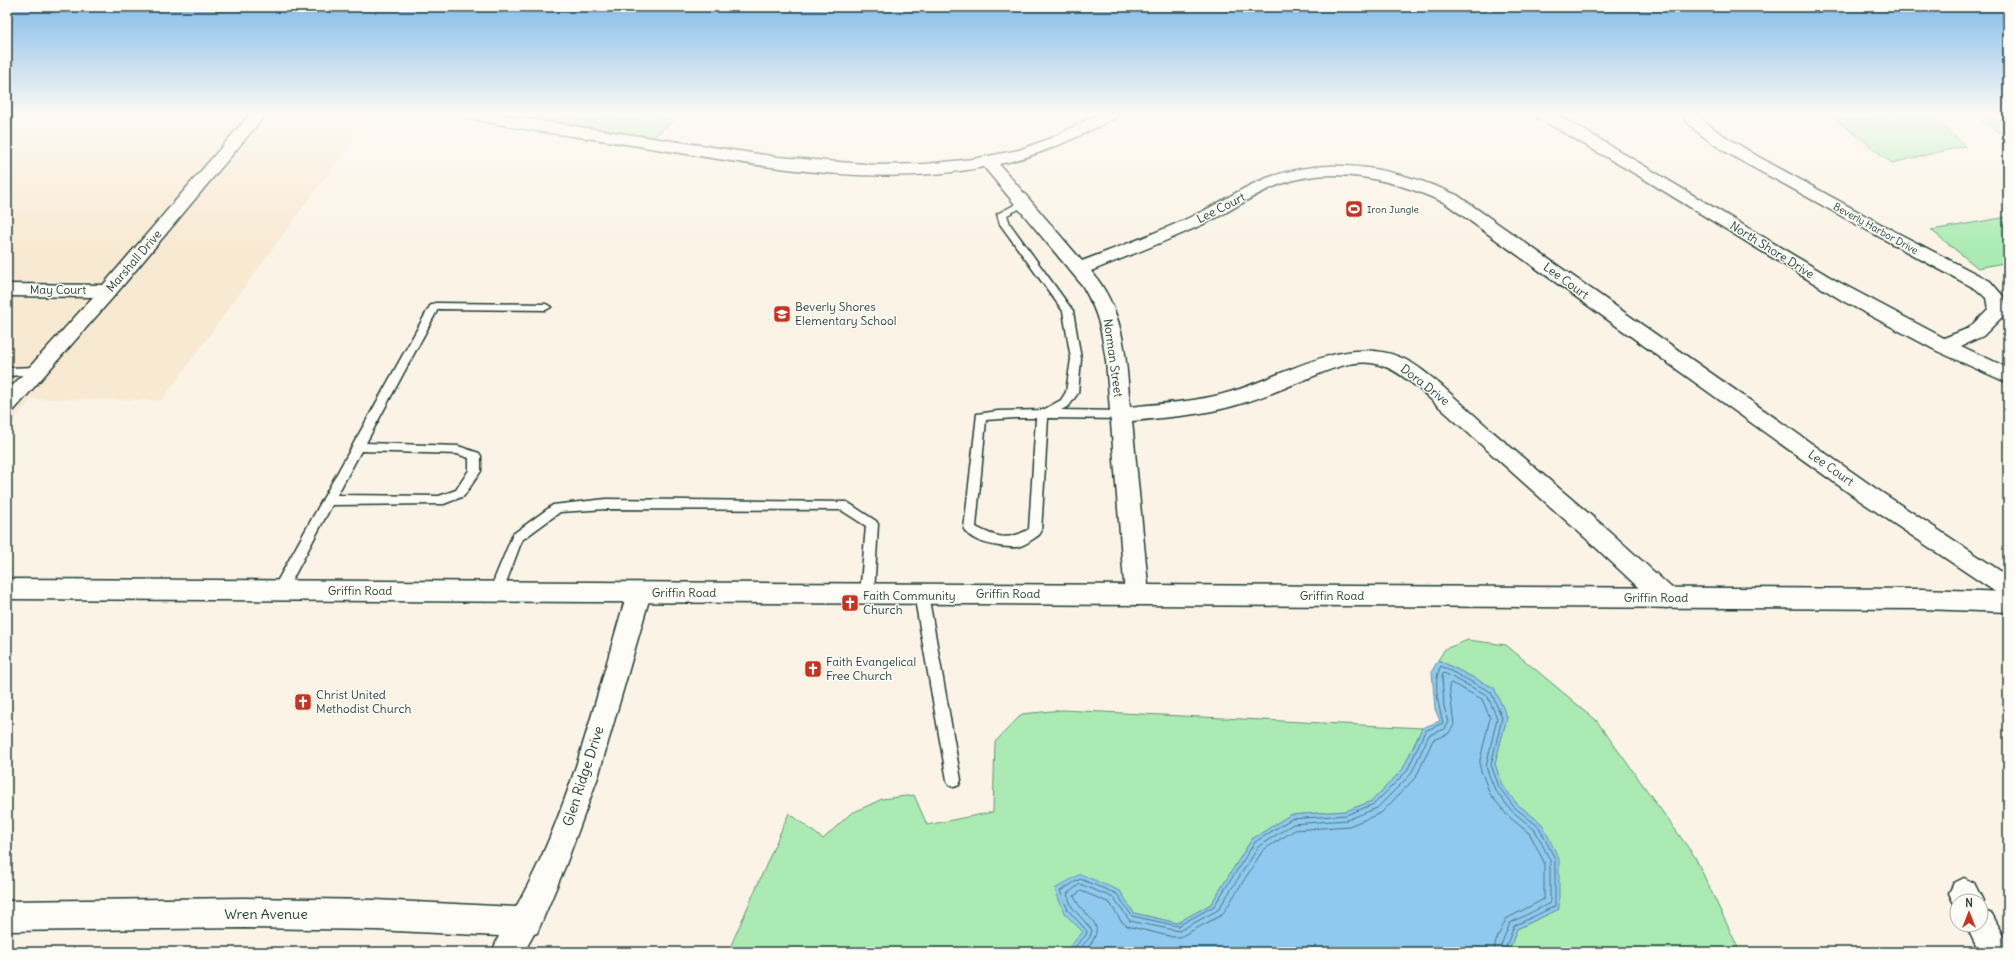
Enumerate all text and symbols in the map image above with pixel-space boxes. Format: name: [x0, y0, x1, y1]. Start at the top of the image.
street label: Lee Court: [1194, 189, 1248, 226]
sports icon: Iron Jungle: [1344, 199, 1364, 219]
street label: Beverly Harbor Drive: [1831, 200, 1920, 257]
place label: Iron Jungle: [1367, 203, 1419, 216]
street label: North Shore Drive: [1727, 218, 1817, 281]
street label: Marshall Drive: [103, 227, 165, 295]
street label: Lee Court: [1541, 259, 1592, 302]
street label: May Court: [30, 282, 86, 297]
place label: Beverly Shores Elementary School: [795, 299, 896, 328]
school or university icon: Beverly Shores Elementary School: [772, 304, 792, 324]
street label: Norman Street: [1101, 318, 1126, 398]
street label: Dora Drive: [1398, 361, 1453, 408]
street label: Lee Court: [1806, 446, 1857, 489]
street label: Griffin Road: [328, 583, 392, 598]
street label: Griffin Road: [652, 585, 716, 600]
street label: Griffin Road: [976, 586, 1040, 601]
place label: Faith Community Church: [863, 588, 956, 617]
street label: Griffin Road: [1300, 588, 1364, 603]
street label: Griffin Road: [1624, 590, 1688, 605]
church icon: Faith Community Church: [840, 593, 860, 613]
place label: Faith Evangelical Free Church: [826, 654, 916, 683]
church icon: Faith Evangelical Free Church: [803, 659, 823, 679]
place label: Christ United Methodist Church: [316, 687, 412, 716]
church icon: Christ United Methodist Church: [293, 692, 313, 712]
street label: Glen Ridge Drive: [558, 724, 608, 828]
north arrow: [1949, 893, 1989, 933]
text: N: [1965, 896, 1973, 910]
street label: Wren Avenue: [224, 905, 308, 923]

